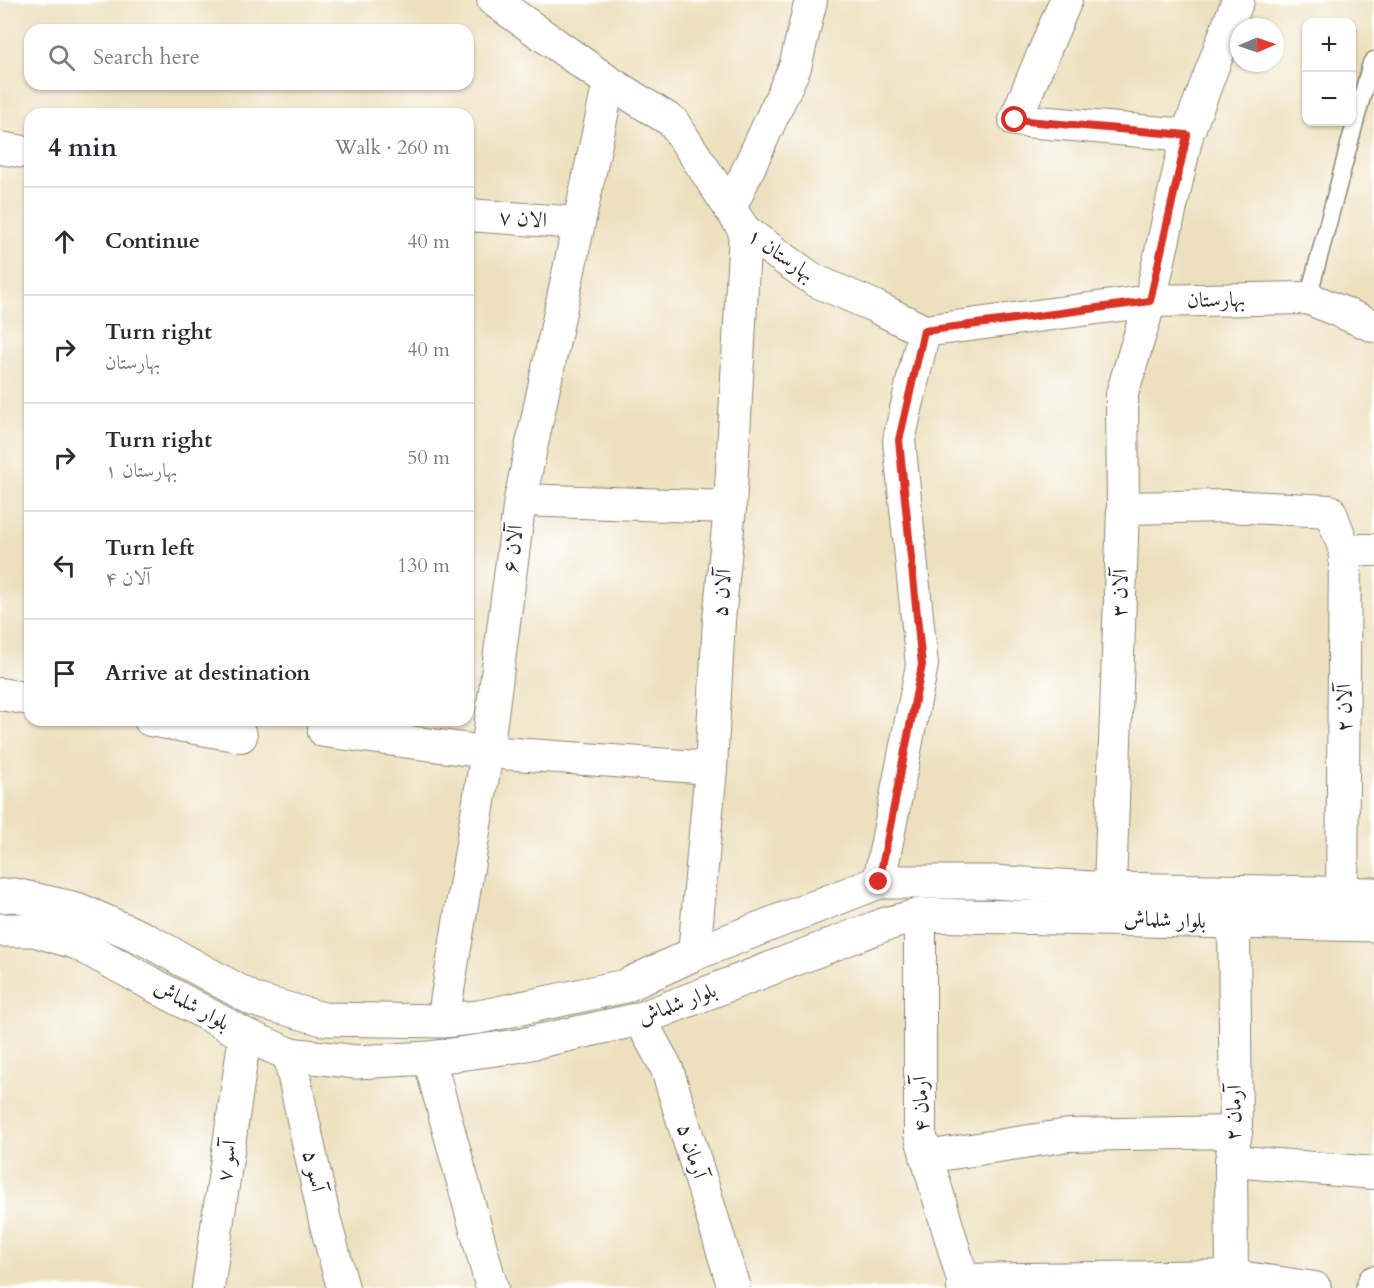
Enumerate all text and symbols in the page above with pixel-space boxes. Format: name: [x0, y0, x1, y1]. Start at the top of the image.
north arrow: [1230, 18, 1284, 72]
map controls: [1302, 18, 1356, 126]
button: +: [1302, 18, 1356, 72]
search box: [24, 24, 474, 90]
icon: search: [45, 41, 78, 74]
text: Search here: [93, 42, 200, 72]
button: −: [1302, 72, 1356, 126]
route start: [1001, 106, 1027, 132]
text: 4 min: [48, 130, 117, 165]
text: Walk · 260 m: [335, 134, 450, 161]
street label: الان ۷: [498, 203, 548, 235]
street label: بهارستان ۱: [741, 221, 821, 289]
icon: ahead: [48, 225, 81, 258]
text: Continue: [105, 226, 200, 256]
text: 40 m: [407, 228, 450, 255]
street label: بهارستان: [1187, 285, 1245, 315]
text: Turn right: [105, 317, 212, 347]
icon: right: [48, 333, 81, 366]
text: 40 m: [407, 336, 450, 363]
text: بهارستان: [105, 349, 160, 376]
text: Turn right: [105, 425, 212, 455]
icon: right: [48, 441, 81, 474]
text: 50 m: [407, 444, 450, 471]
text: بهارستان ۱: [105, 457, 178, 484]
street label: آلان ۶: [496, 521, 531, 575]
text: Turn left: [105, 533, 194, 563]
icon: left: [48, 549, 81, 582]
text: 130 m: [397, 552, 450, 579]
text: آلان ۴: [105, 565, 151, 592]
street label: آلان ۵: [705, 565, 739, 618]
street label: آلان ۳: [1105, 566, 1135, 617]
icon: arrive: [48, 657, 81, 690]
text: Arrive at destination: [105, 658, 310, 688]
street label: آلان ۲: [1330, 682, 1359, 732]
route end: [865, 868, 891, 894]
street label: بلوار شلماش: [1124, 904, 1206, 936]
street label: بلوار شلماش: [149, 972, 235, 1038]
street label: بلوار شلماش: [634, 976, 720, 1032]
street label: آرمان ۴: [905, 1073, 936, 1132]
street label: آرمان ۲: [1219, 1082, 1250, 1141]
street label: آرمان ۵: [670, 1120, 715, 1184]
street label: آسو ۷: [210, 1136, 245, 1184]
street label: آسو ۵: [295, 1148, 333, 1197]

